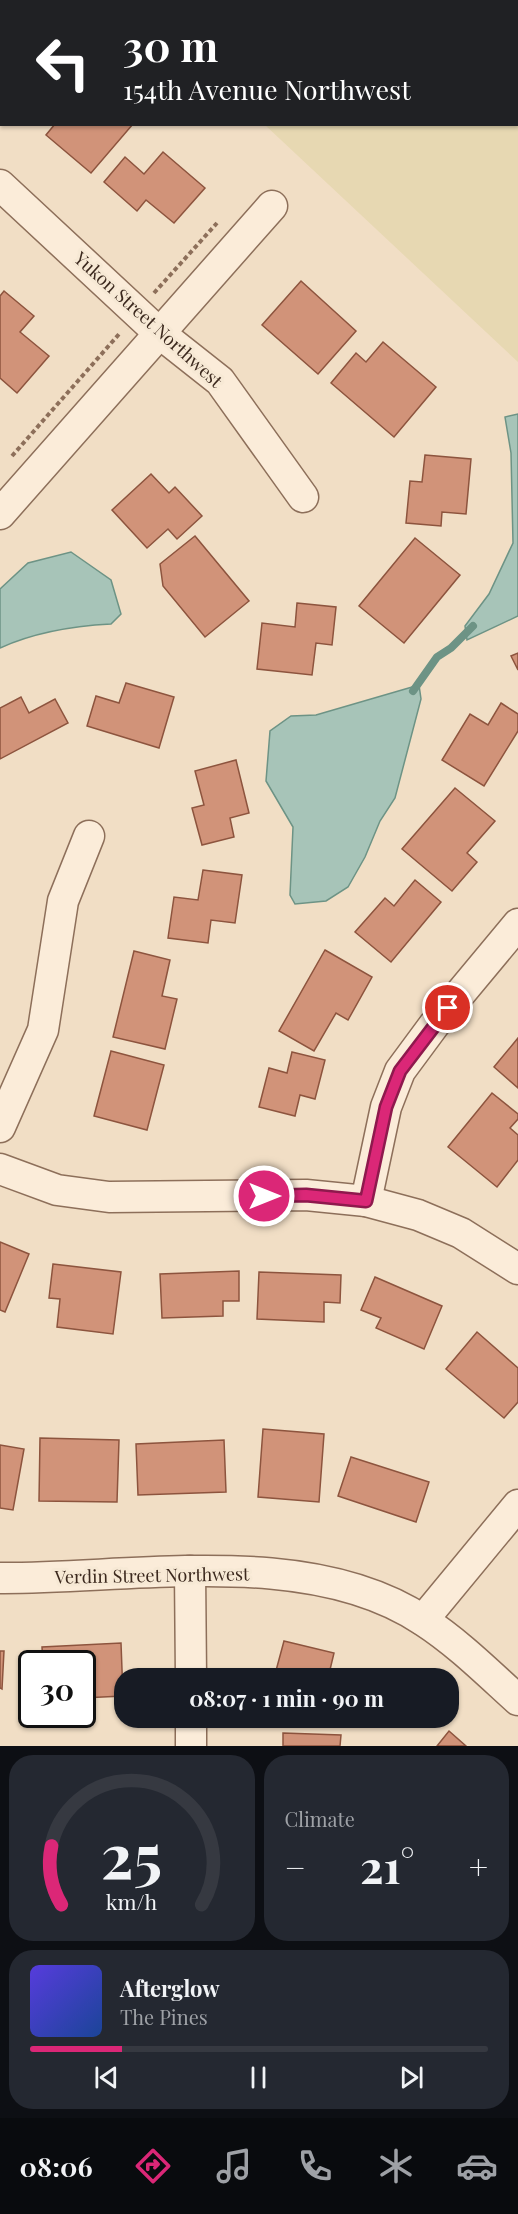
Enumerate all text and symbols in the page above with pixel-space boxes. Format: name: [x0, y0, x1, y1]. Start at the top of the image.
text: 30 m: [123, 17, 218, 73]
icon: left: [24, 24, 102, 102]
text: 154th Avenue Northwest: [123, 71, 411, 107]
street label: Yukon Street Northwest: [69, 245, 228, 393]
pin: [422, 982, 473, 1033]
icon: arrive: [431, 991, 464, 1024]
position arrow: [232, 1164, 296, 1228]
street label: Verdin Street Northwest: [53, 1561, 250, 1589]
speed limit sign: 30: [18, 1650, 96, 1728]
text: 08:07 · 1 min · 90 m: [189, 1683, 384, 1713]
text: Climate: [285, 1805, 355, 1832]
text: 25: [101, 1811, 162, 1895]
text: 21°: [360, 1835, 415, 1895]
text: −: [285, 1844, 306, 1888]
text: +: [469, 1844, 488, 1888]
text: km/h: [106, 1887, 158, 1915]
text: Afterglow: [120, 1973, 220, 2003]
text: The Pines: [120, 2003, 208, 2030]
icon: previous: [90, 2061, 123, 2094]
icon: pause: [242, 2061, 275, 2094]
icon: next: [395, 2061, 428, 2094]
icon: directions: [132, 2145, 174, 2187]
icon: music: [213, 2145, 255, 2187]
icon: phone: [294, 2145, 336, 2187]
icon: climate: [375, 2145, 417, 2187]
icon: car: [456, 2145, 498, 2187]
text: 08:06: [20, 2148, 93, 2184]

